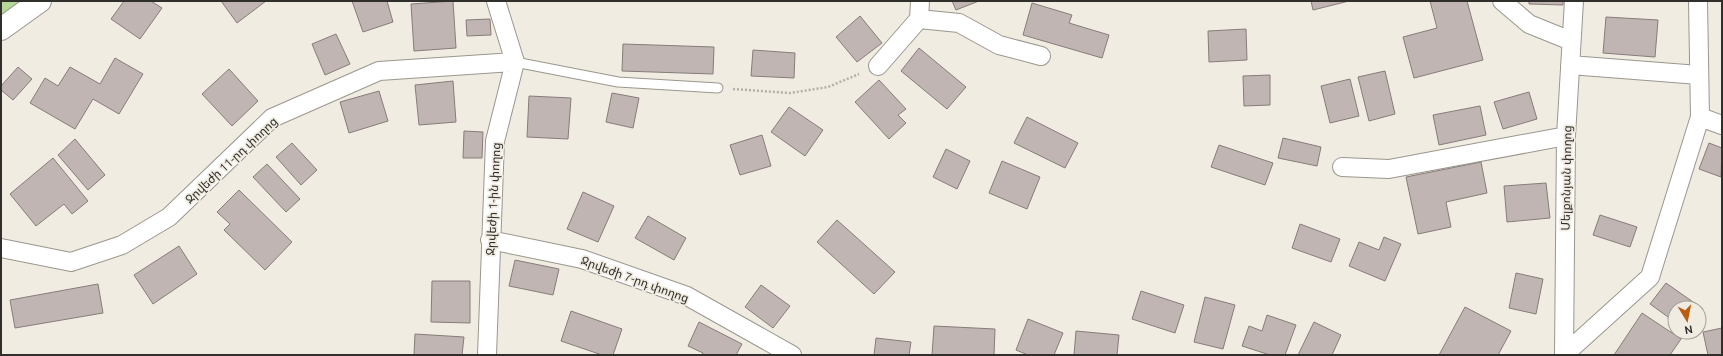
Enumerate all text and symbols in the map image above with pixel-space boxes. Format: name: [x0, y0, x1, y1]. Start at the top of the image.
street label: Ջրվեժի 11-րդ փողոց: [182, 114, 280, 207]
street label: Մելքոնյան փողոց: [1559, 125, 1574, 231]
street label: Ջրվեժի 1-ին փողոց: [484, 142, 503, 256]
street label: Ջրվեժի 7-րդ փողոց: [579, 253, 691, 306]
north arrow: [1667, 300, 1707, 340]
text: N: [1684, 323, 1694, 336]

